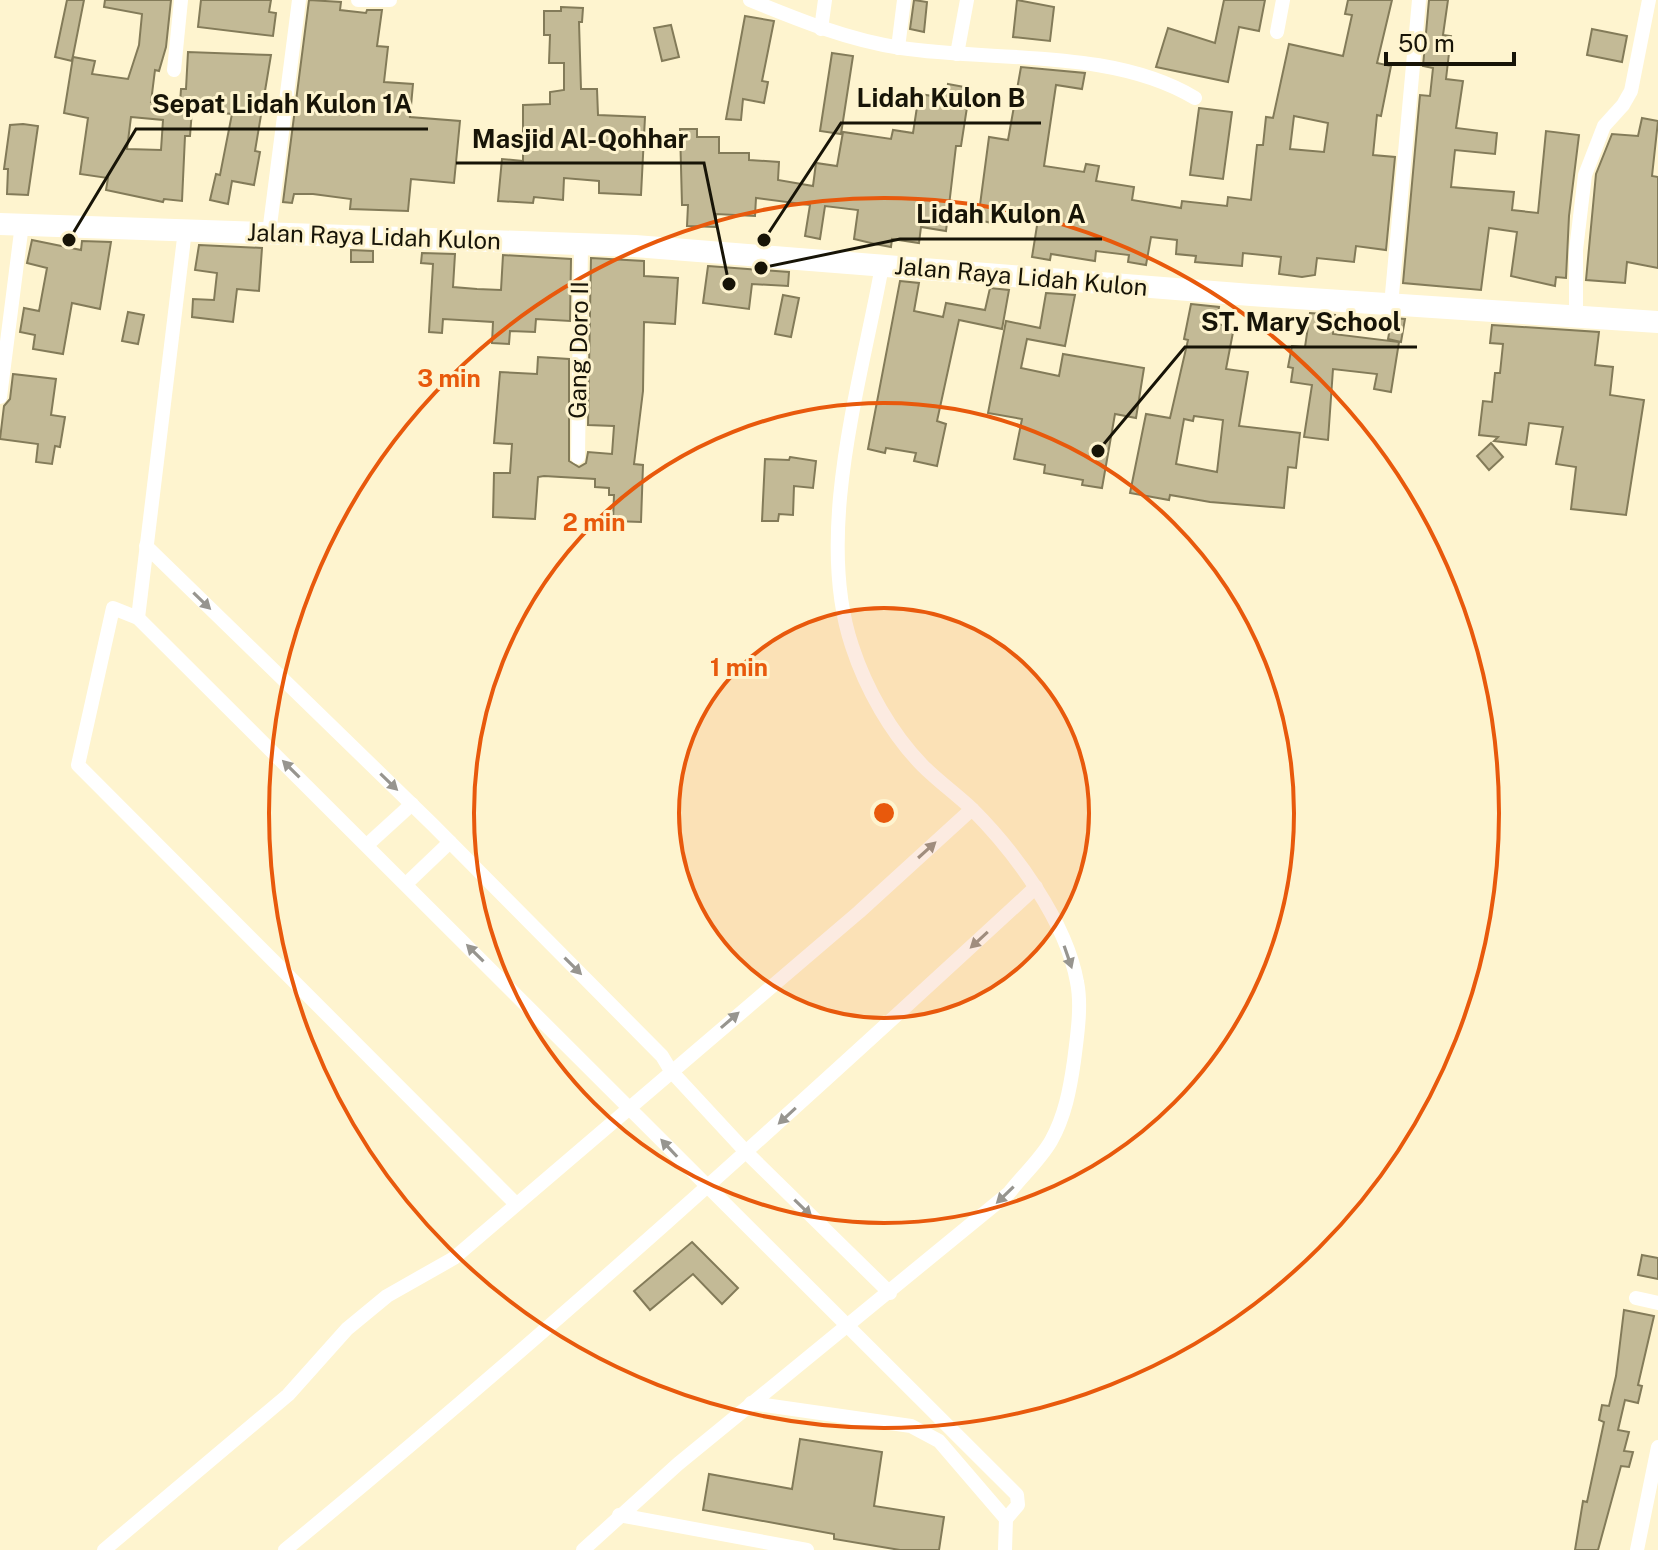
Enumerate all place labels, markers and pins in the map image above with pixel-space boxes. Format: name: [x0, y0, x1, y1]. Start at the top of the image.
callout: Lidah Kulon B: [841, 73, 1041, 123]
callout: Sepat Lidah Kulon 1A: [136, 79, 428, 129]
callout: Masjid Al-Qohhar: [456, 113, 704, 163]
callout: Lidah Kulon A: [900, 189, 1102, 239]
callout: ST. Mary School: [1185, 297, 1417, 347]
centre of rings: [870, 799, 898, 827]

